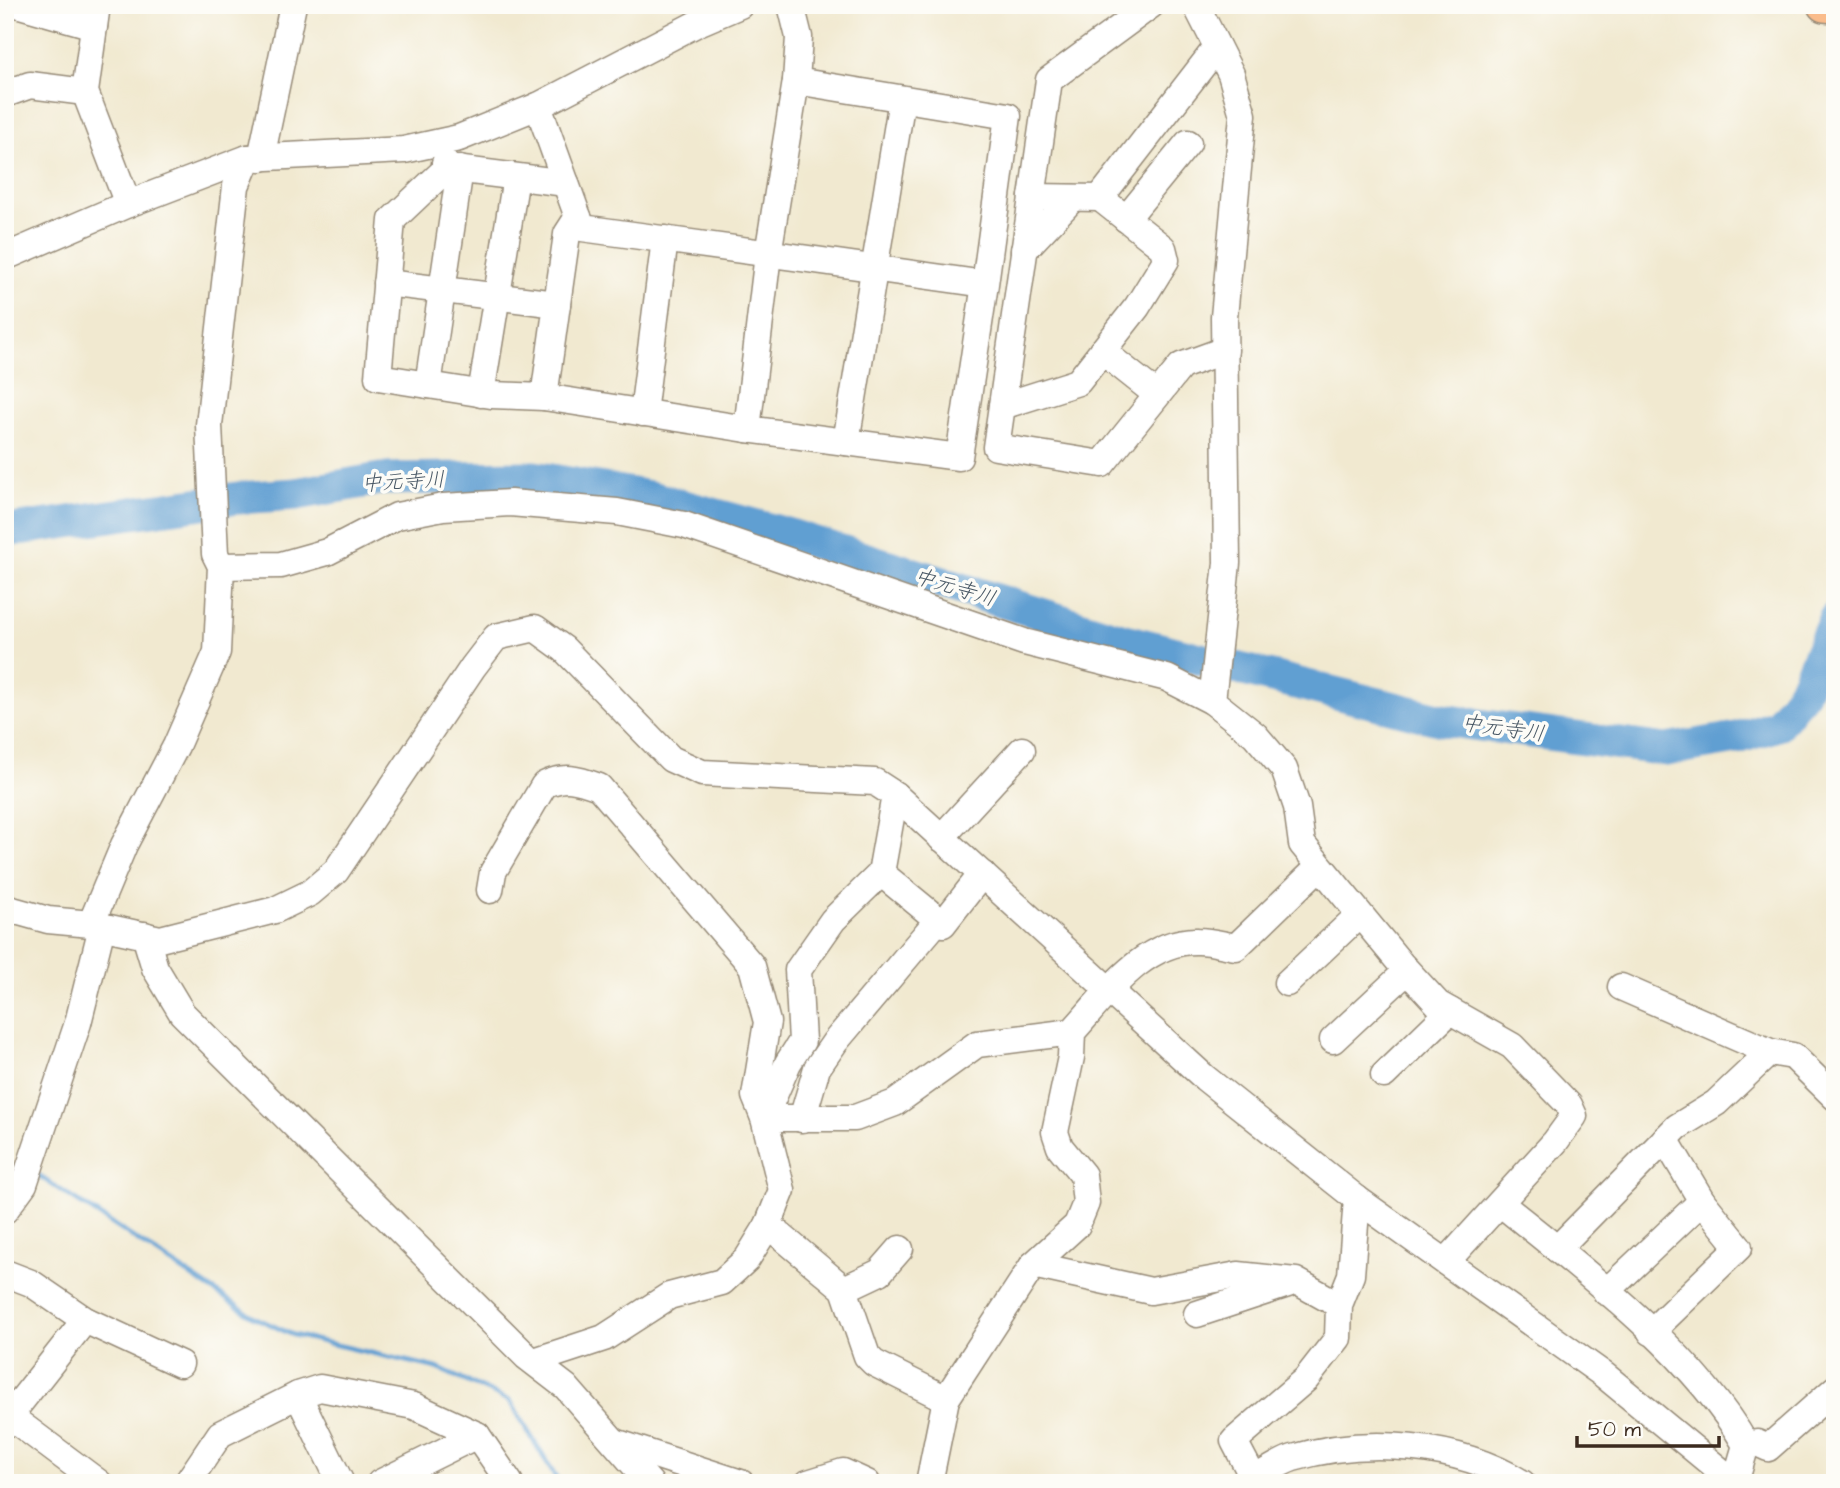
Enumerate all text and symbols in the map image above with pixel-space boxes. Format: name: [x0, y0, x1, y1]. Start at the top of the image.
water label: 中元寺川: [360, 465, 446, 498]
water label: 中元寺川: [910, 561, 999, 614]
water label: 中元寺川: [1459, 708, 1547, 749]
scale bar: [1577, 1404, 1719, 1448]
text: 50 m: [1588, 1415, 1642, 1444]

